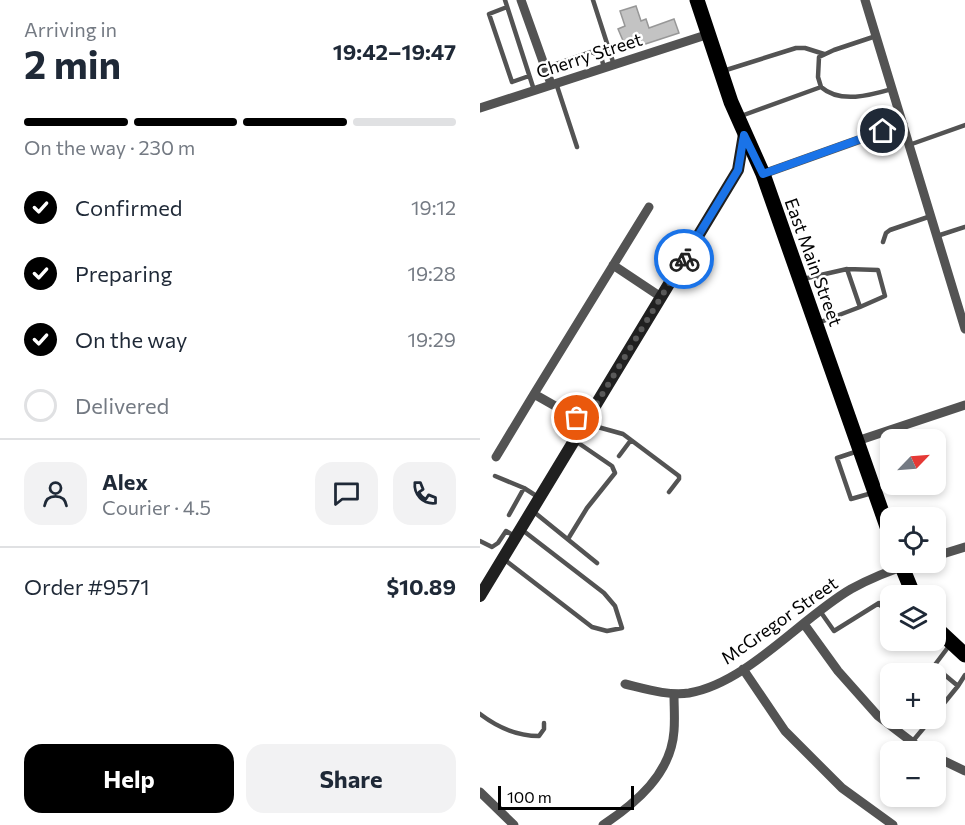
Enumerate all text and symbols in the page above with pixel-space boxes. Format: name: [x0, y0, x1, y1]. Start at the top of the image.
text: Arriving in: [24, 17, 117, 41]
street label: Cherry Street: [533, 28, 645, 82]
text: 19:42–19:47: [333, 38, 456, 65]
text: 2 min: [24, 39, 121, 87]
pin: [857, 105, 908, 156]
icon: home: [866, 114, 899, 147]
text: On the way · 230 m: [24, 135, 195, 159]
icon: check: [24, 191, 57, 224]
text: Confirmed: [75, 194, 182, 221]
text: 19:12: [411, 195, 456, 219]
street label: East Main Street: [781, 195, 847, 329]
courier: [654, 229, 714, 289]
icon: bike: [668, 243, 701, 276]
icon: check: [24, 257, 57, 290]
text: Preparing: [75, 260, 172, 287]
text: 19:28: [407, 261, 456, 285]
icon: check: [24, 323, 57, 356]
text: On the way: [75, 326, 187, 353]
text: 19:29: [407, 327, 456, 351]
text: Delivered: [75, 392, 169, 419]
pin: [551, 392, 602, 443]
icon: bag: [560, 401, 593, 434]
north arrow: [880, 429, 946, 495]
map controls: [880, 429, 946, 807]
button: person: [24, 462, 87, 525]
button: chat: [315, 462, 378, 525]
button: phone: [393, 462, 456, 525]
text: Alex: [102, 468, 148, 495]
text: Courier · 4.5: [102, 495, 211, 519]
button: locate: [880, 507, 946, 573]
street label: McGregor Street: [716, 572, 842, 668]
text: Order #9571: [24, 573, 150, 600]
text: $10.89: [386, 573, 456, 600]
button: layers: [880, 585, 946, 651]
button: +: [880, 663, 946, 729]
button: −: [880, 741, 946, 807]
button: Help: [24, 744, 234, 813]
button: Share: [246, 744, 456, 813]
scale bar: [498, 783, 634, 810]
text: 100 m: [507, 787, 552, 806]

